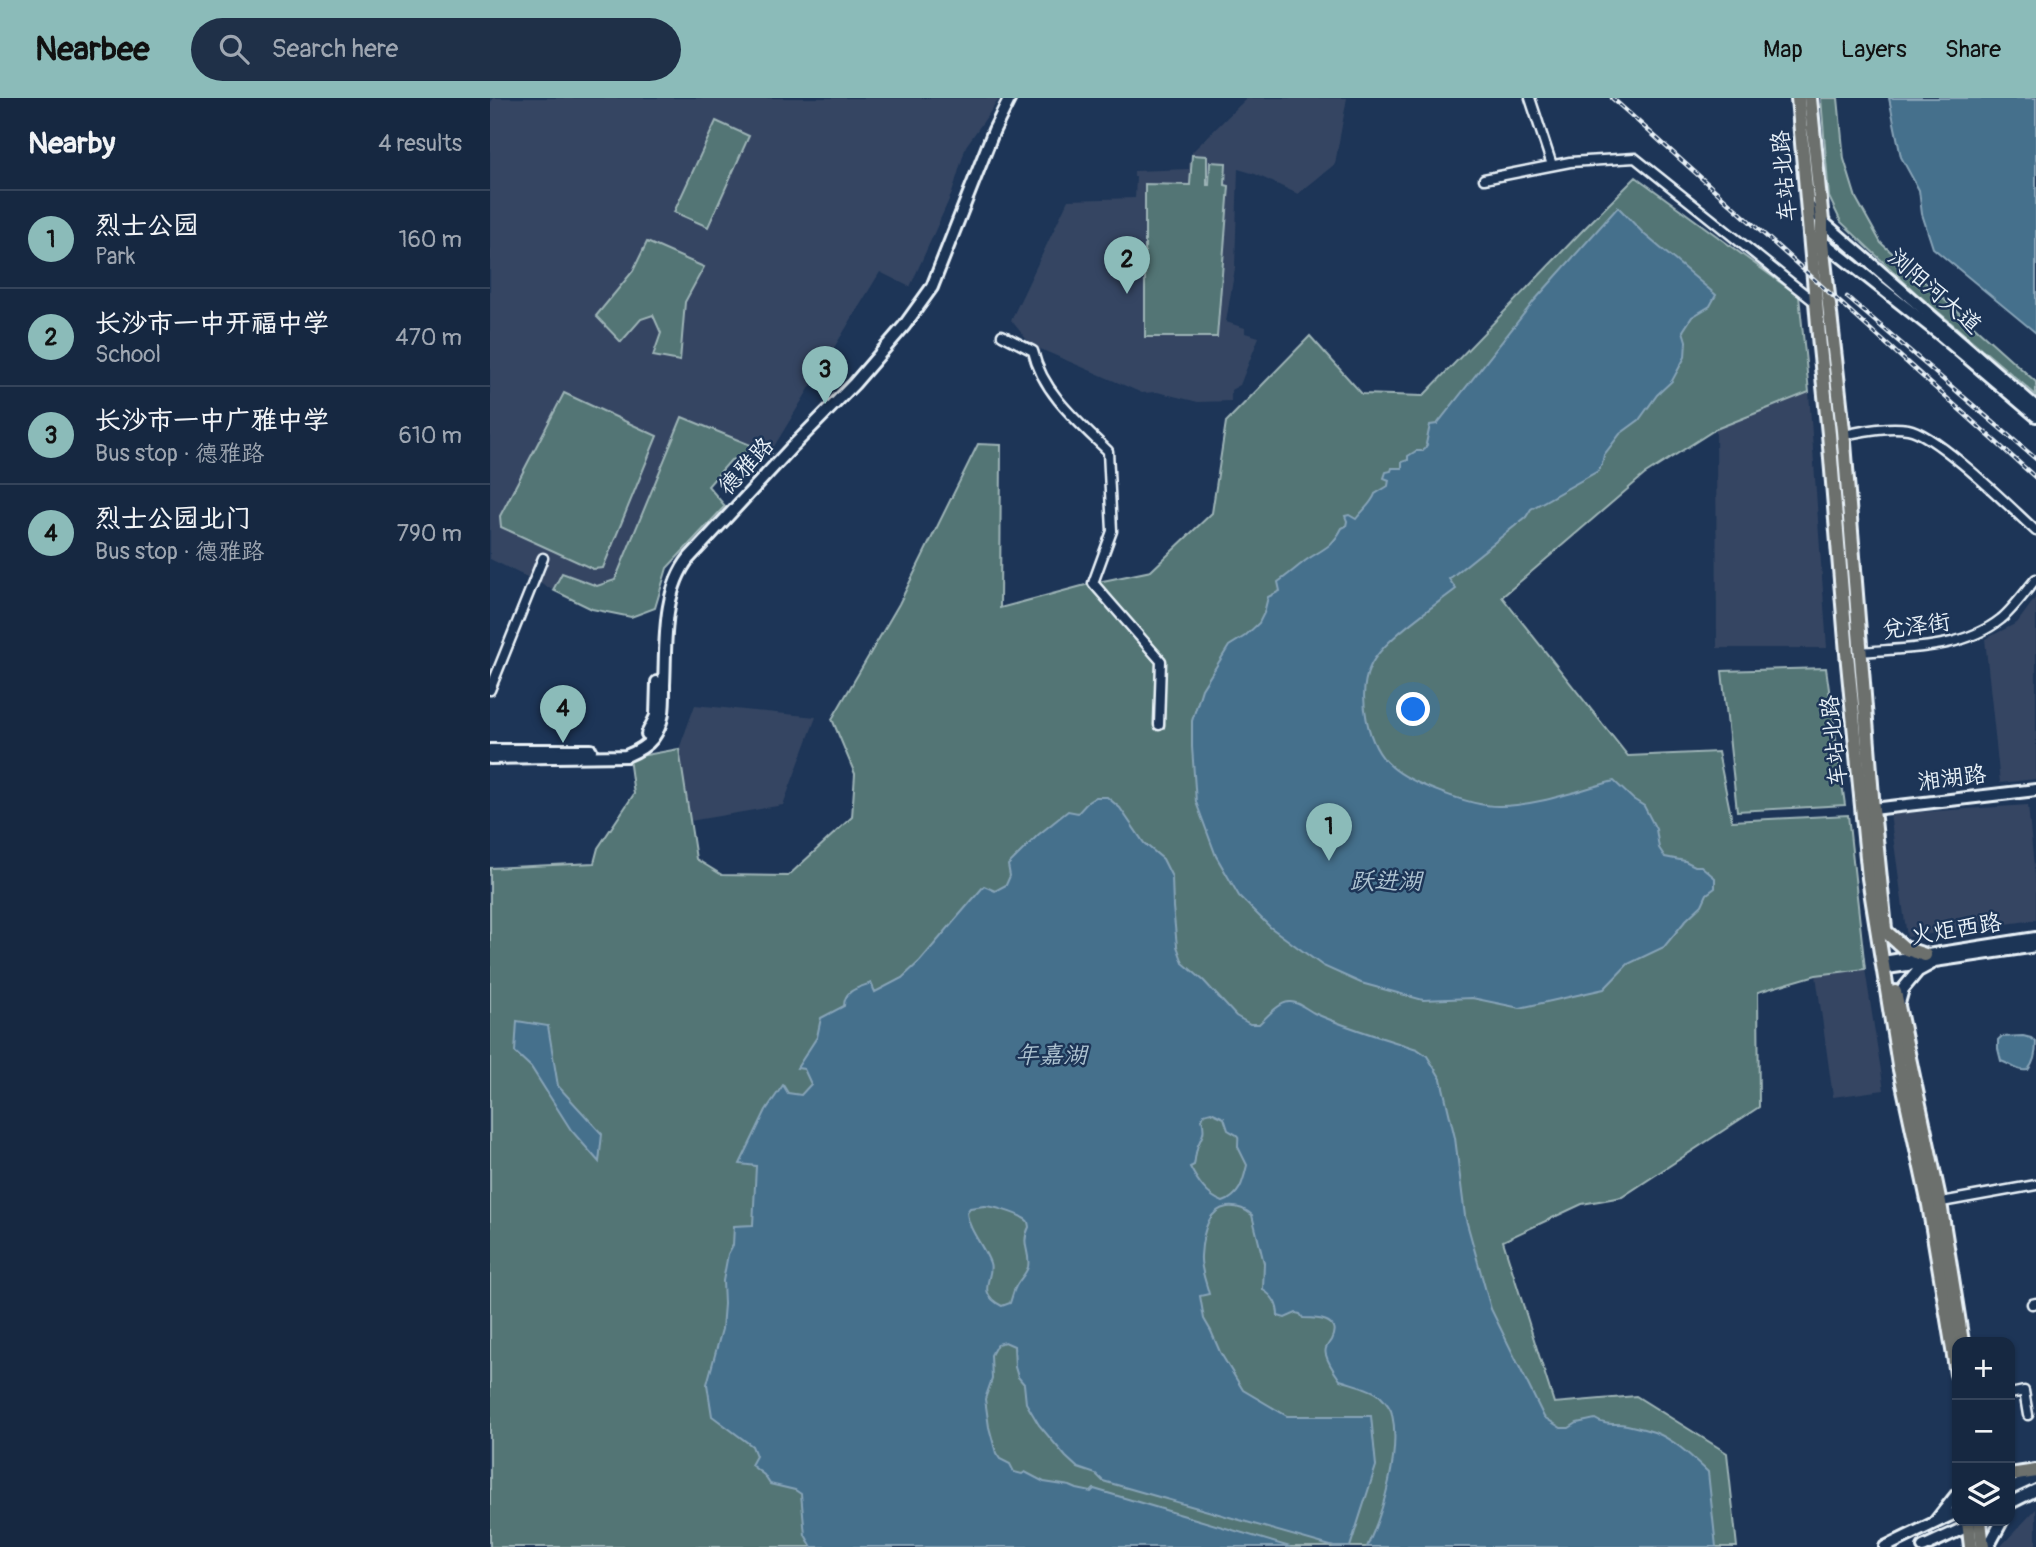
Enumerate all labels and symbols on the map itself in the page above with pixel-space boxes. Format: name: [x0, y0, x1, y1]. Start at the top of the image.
street label: 车站北路: [1766, 129, 1802, 223]
pin: 2: [1104, 236, 1150, 294]
street label: 浏阳河大道: [1882, 242, 1988, 340]
pin: 3: [802, 346, 848, 404]
street label: 德雅路: [712, 431, 780, 501]
street label: 兑泽街: [1880, 607, 1952, 645]
pin: 4: [540, 685, 586, 743]
your location: [1396, 692, 1430, 726]
street label: 车站北路: [1815, 694, 1853, 788]
street label: 湘湖路: [1916, 759, 1988, 797]
pin: 1: [1306, 803, 1352, 861]
water label: 跃进湖: [1350, 867, 1425, 896]
street label: 火炬西路: [1908, 907, 2004, 951]
water label: 年嘉湖: [1015, 1041, 1090, 1070]

